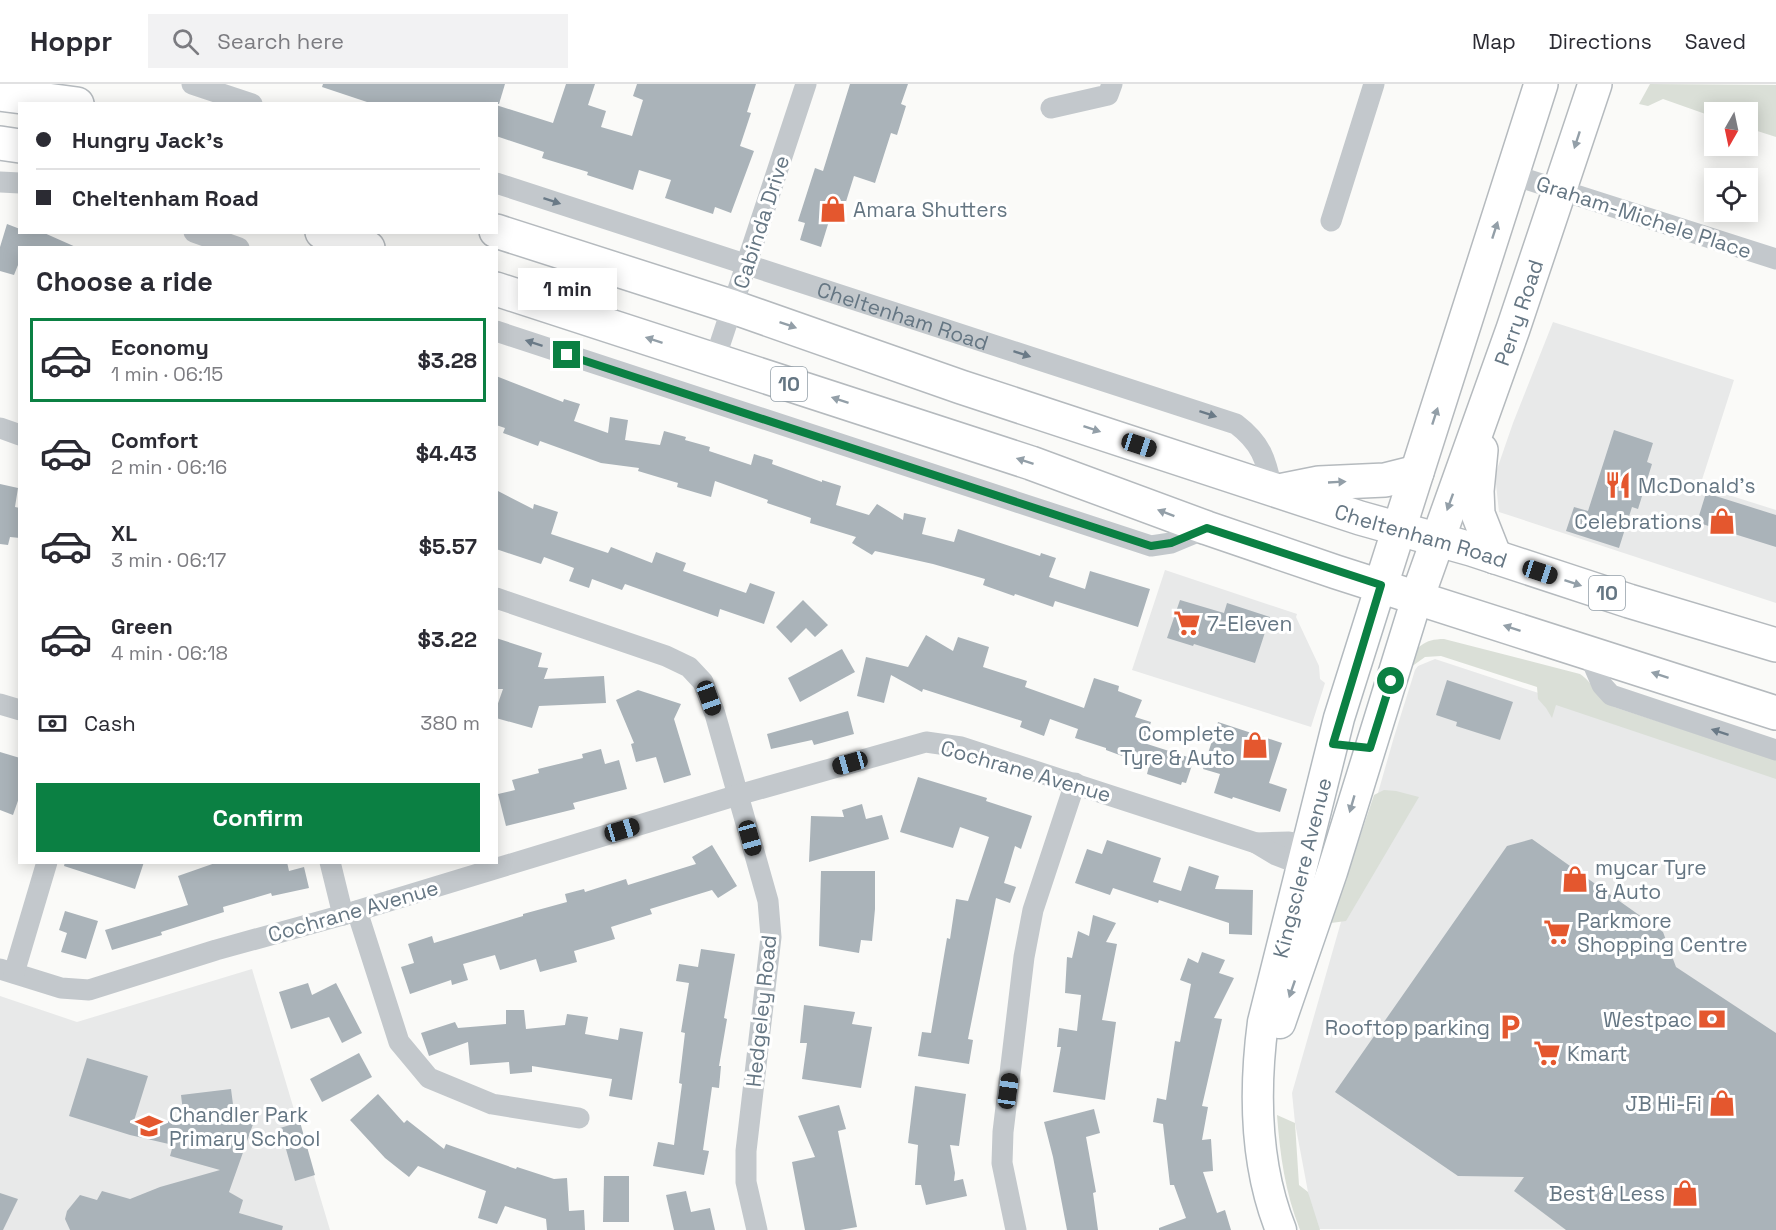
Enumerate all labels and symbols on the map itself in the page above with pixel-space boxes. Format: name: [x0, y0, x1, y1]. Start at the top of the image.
north arrow: [1704, 102, 1758, 156]
one-way arrow: [1572, 131, 1581, 149]
street label: Cabinda Drive: [727, 152, 795, 292]
street label: Graham-Michele Place: [1533, 169, 1755, 265]
shop icon: Amara Shutters: [818, 194, 848, 224]
place label: Amara Shutters: [853, 196, 1007, 223]
one-way arrow: [543, 197, 561, 206]
one-way arrow: [1490, 221, 1500, 239]
street label: Perry Road: [1488, 256, 1549, 369]
callout: 1 min: [518, 268, 616, 310]
street label: Cheltenham Road: [814, 275, 992, 356]
one-way arrow: [779, 321, 797, 331]
one-way arrow: [645, 335, 663, 344]
one-way arrow: [525, 338, 543, 348]
route end: [553, 341, 580, 368]
one-way arrow: [1013, 350, 1031, 359]
road number: 10: [771, 367, 807, 401]
one-way arrow: [831, 395, 849, 405]
one-way arrow: [1431, 407, 1440, 425]
one-way arrow: [1199, 410, 1217, 420]
one-way arrow: [1083, 425, 1101, 435]
car: [1119, 431, 1159, 459]
one-way arrow: [1016, 456, 1034, 466]
restaurant icon: McDonald's: [1603, 470, 1633, 500]
place label: McDonald's: [1638, 472, 1756, 499]
one-way arrow: [1328, 478, 1347, 487]
one-way arrow: [1445, 493, 1454, 511]
street label: Cheltenham Road: [1331, 497, 1511, 574]
shop icon: Celebrations: [1707, 506, 1737, 536]
one-way arrow: [1157, 508, 1175, 518]
place label: Celebrations: [1574, 508, 1702, 535]
car: [1520, 558, 1560, 586]
road number: 10: [1589, 576, 1625, 610]
one-way arrow: [1564, 578, 1582, 588]
supermarket icon: 7-Eleven: [1172, 608, 1202, 638]
place label: 7-Eleven: [1207, 610, 1292, 637]
one-way arrow: [1503, 622, 1521, 632]
route start: [1377, 667, 1404, 694]
one-way arrow: [1651, 670, 1669, 680]
car: [694, 678, 724, 718]
place label: Complete Tyre & Auto: [1120, 720, 1235, 771]
one-way arrow: [1711, 726, 1729, 736]
shop icon: Complete Tyre & Auto: [1240, 730, 1270, 760]
street label: Cochrane Avenue: [938, 734, 1114, 808]
car: [830, 749, 870, 777]
street label: Kingsclere Avenue: [1266, 775, 1337, 961]
one-way arrow: [1347, 795, 1356, 813]
car: [602, 816, 642, 844]
car: [736, 818, 764, 858]
place label: mycar Tyre & Auto: [1595, 854, 1707, 905]
shop icon: mycar Tyre & Auto: [1560, 864, 1590, 894]
street label: Cochrane Avenue: [265, 874, 441, 948]
place label: Parkmore Shopping Centre: [1577, 907, 1748, 958]
supermarket icon: Parkmore Shopping Centre: [1542, 917, 1572, 947]
street label: Hedgeley Road: [740, 934, 782, 1088]
one-way arrow: [1287, 980, 1296, 998]
bank icon: Westpac: [1697, 1004, 1727, 1034]
place label: Westpac: [1603, 1006, 1692, 1033]
parking icon: Rooftop parking: [1495, 1012, 1525, 1042]
place label: Rooftop parking: [1325, 1014, 1490, 1041]
supermarket icon: Kmart: [1532, 1038, 1562, 1068]
place label: Kmart: [1567, 1040, 1628, 1067]
car: [997, 1072, 1019, 1110]
shop icon: JB Hi-Fi: [1707, 1088, 1737, 1118]
place label: JB Hi-Fi: [1625, 1090, 1702, 1117]
place label: Chandler Park Primary School: [169, 1101, 320, 1152]
school or university icon: Chandler Park Primary School: [134, 1111, 164, 1141]
shop icon: Best & Less: [1670, 1178, 1700, 1208]
place label: Best & Less: [1549, 1180, 1665, 1207]

